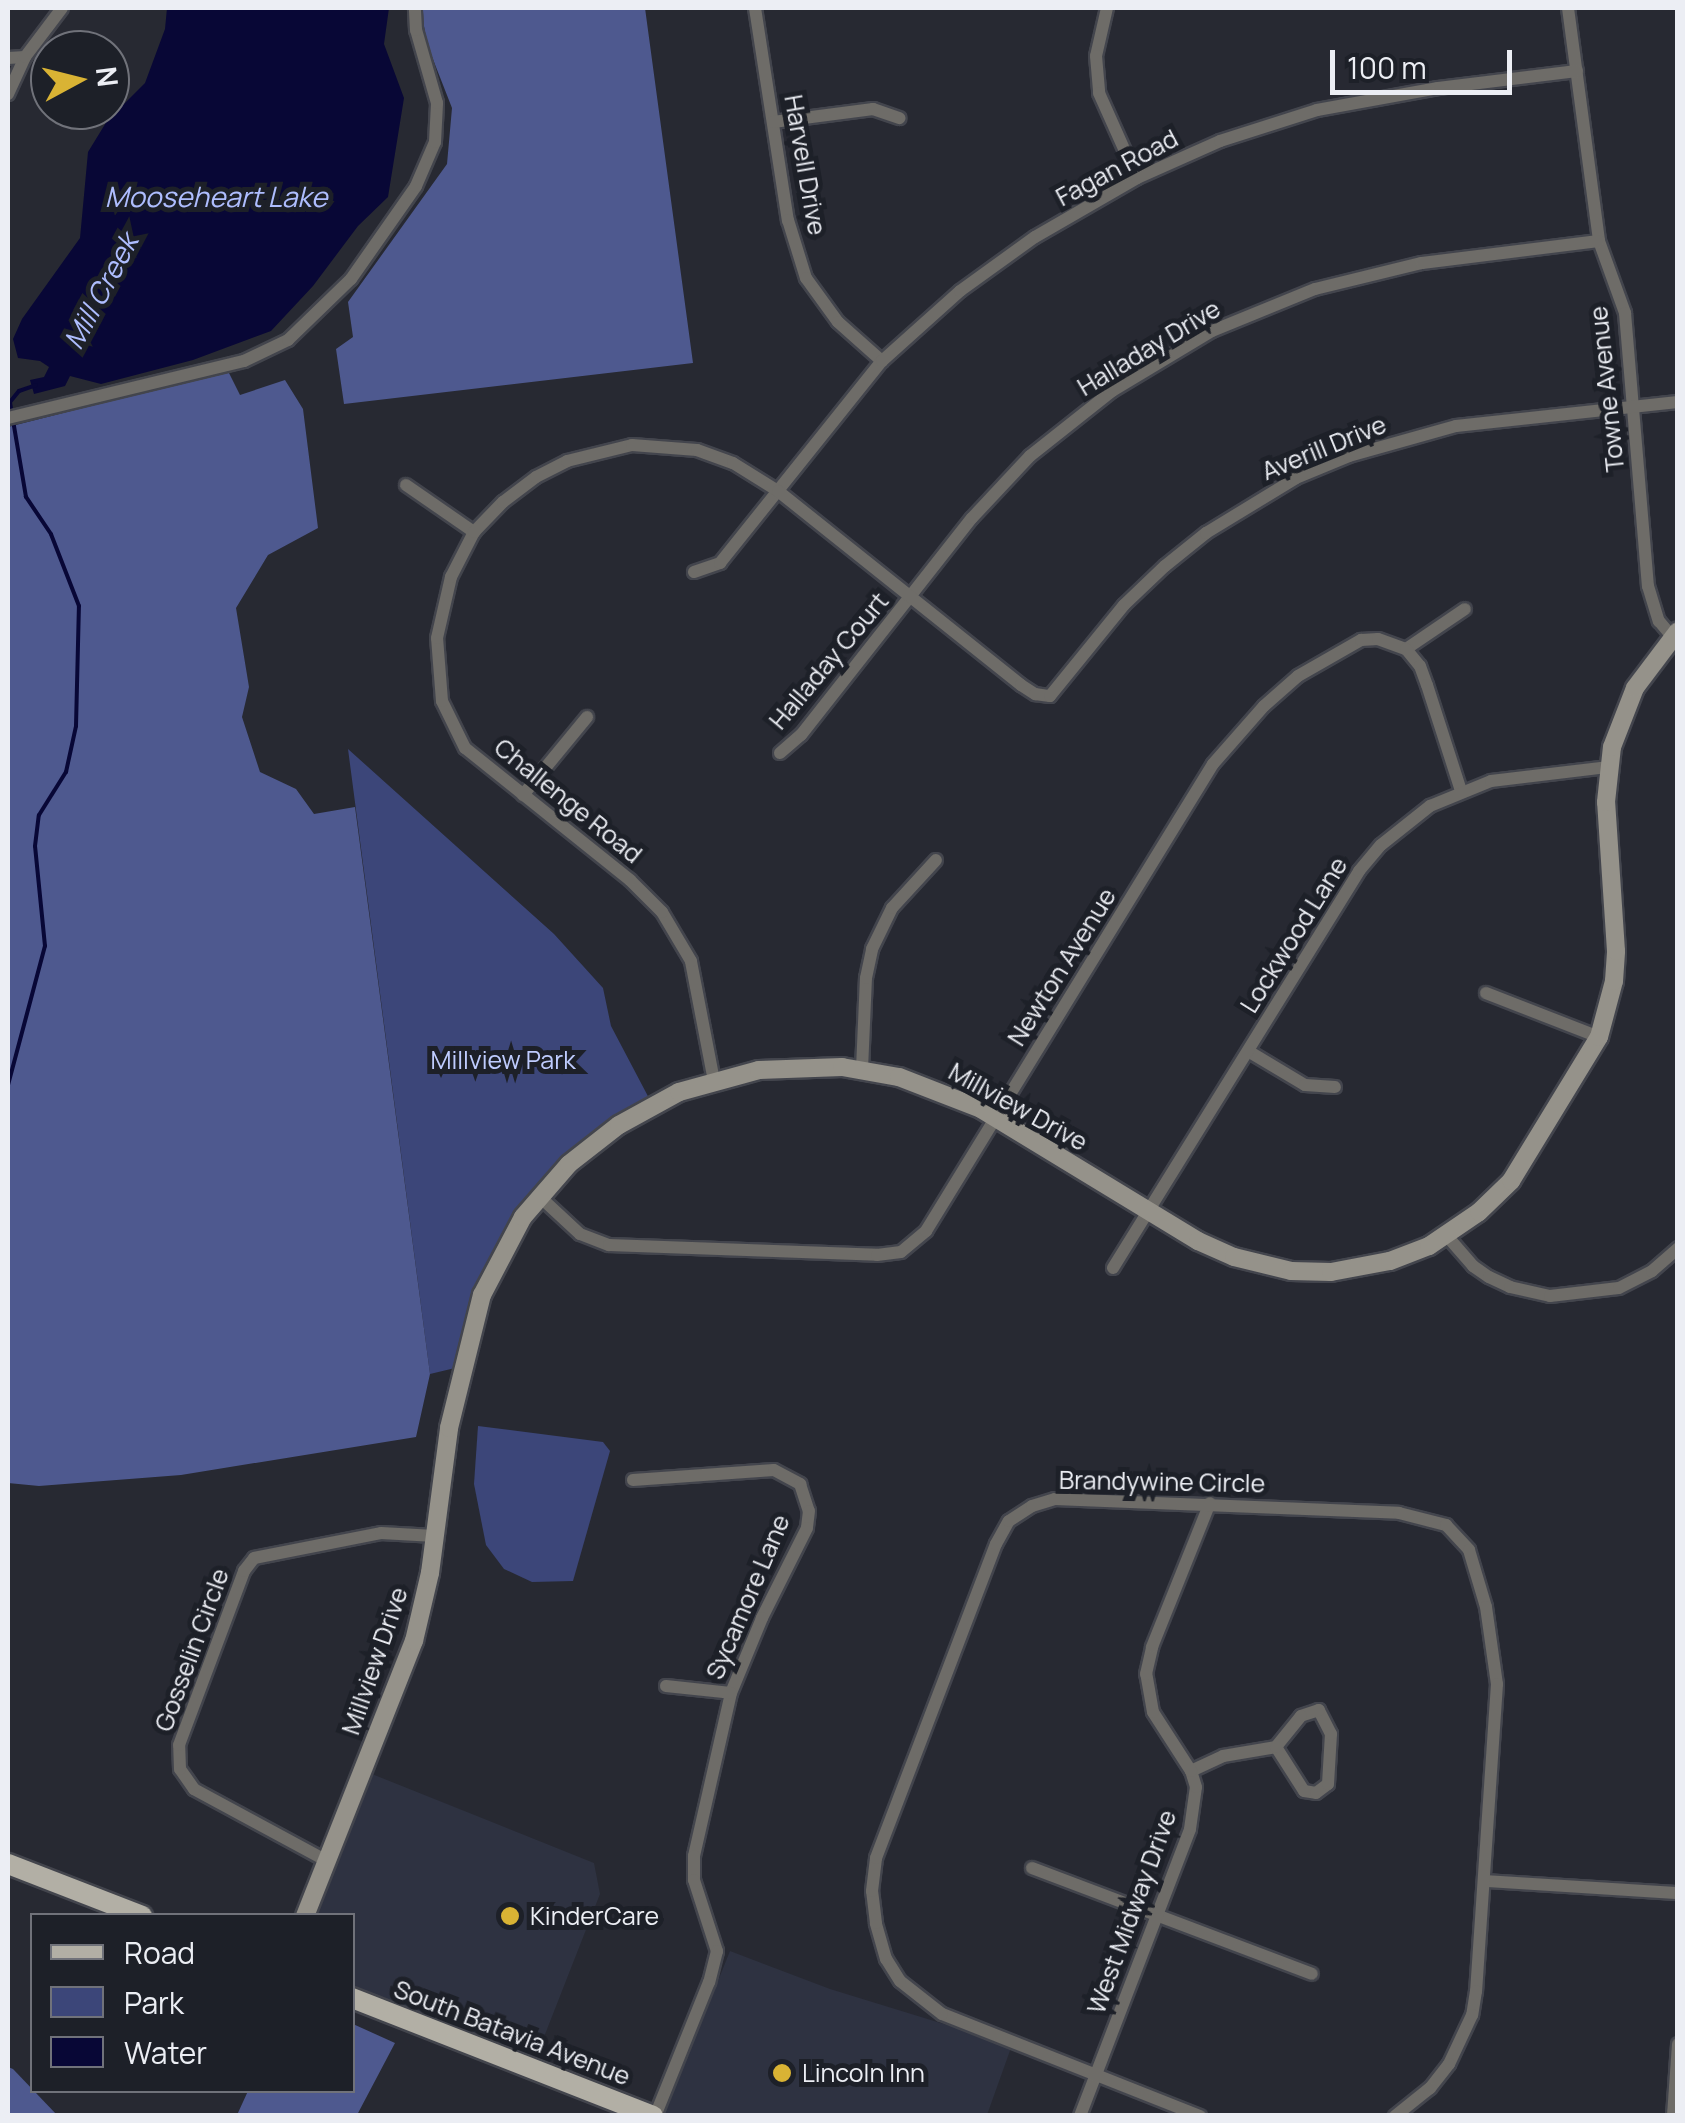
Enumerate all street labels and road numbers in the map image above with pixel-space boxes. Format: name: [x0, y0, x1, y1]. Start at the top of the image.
street label: Harvell Drive: [778, 92, 832, 238]
street label: Fagan Road: [1051, 123, 1183, 213]
street label: Halladay Drive: [1072, 294, 1226, 402]
street label: Towne Avenue: [1583, 305, 1631, 473]
street label: Averill Drive: [1257, 409, 1391, 487]
street label: Halladay Court: [763, 587, 895, 735]
street label: Challenge Road: [488, 732, 648, 870]
street label: Lockwood Lane: [1234, 852, 1354, 1018]
street label: Newton Avenue: [1002, 883, 1122, 1051]
street label: Millview Drive: [943, 1057, 1093, 1157]
street label: Brandywine Circle: [1059, 1465, 1265, 1499]
street label: Sycamore Lane: [700, 1510, 796, 1684]
street label: Gosselin Circle: [149, 1564, 235, 1736]
street label: Millview Drive: [336, 1583, 414, 1739]
street label: West Midway Drive: [1081, 1806, 1183, 2018]
street label: South Batavia Avenue: [390, 1974, 634, 2092]

